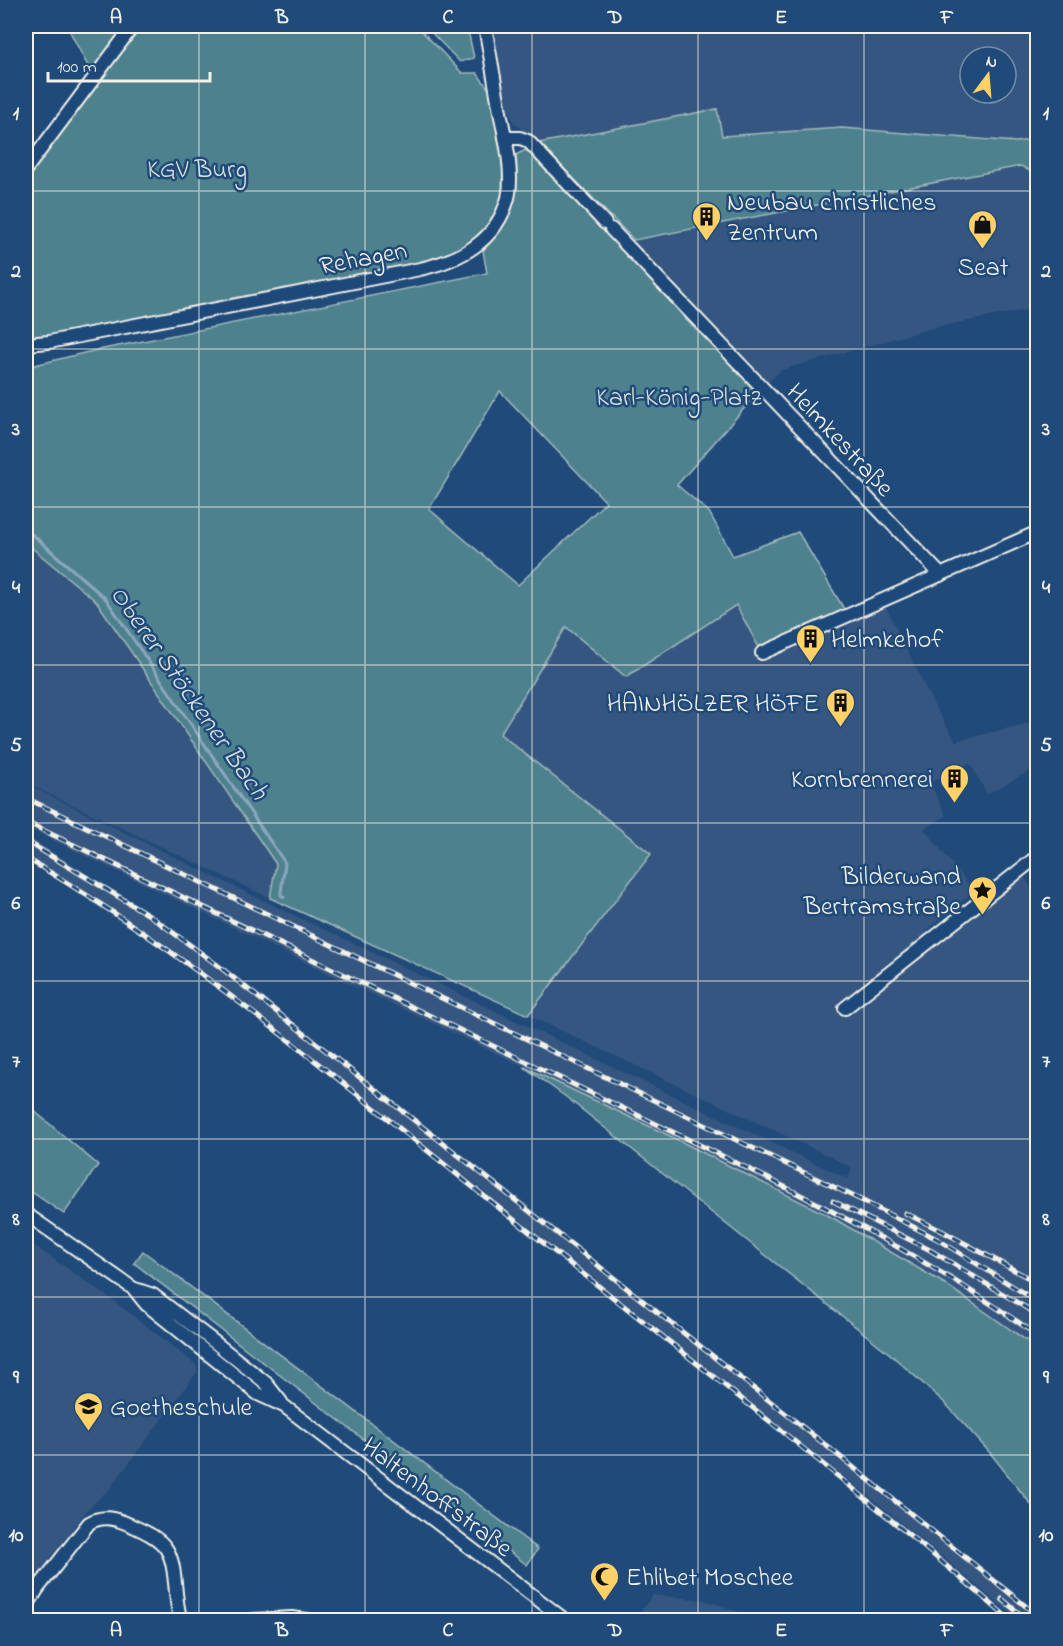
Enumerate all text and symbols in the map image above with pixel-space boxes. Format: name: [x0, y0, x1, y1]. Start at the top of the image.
text: A: [110, 4, 122, 33]
text: B: [274, 4, 289, 33]
text: C: [443, 4, 454, 33]
text: D: [607, 4, 622, 33]
text: E: [775, 4, 787, 33]
text: F: [940, 4, 954, 33]
scale bar: [48, 45, 210, 83]
north arrow: [958, 45, 1018, 105]
text: N: [983, 49, 1000, 76]
text: 100 m: [57, 55, 97, 81]
text: 1: [13, 100, 20, 129]
text: 1: [1043, 100, 1050, 129]
park label: KGV Burg: [147, 152, 247, 190]
place label: Neubau christliches Zentrum: [727, 185, 936, 253]
building icon: Neubau christliches Zentrum: [690, 200, 722, 242]
shop icon: Seat: [967, 208, 999, 250]
street label: Rehagen: [316, 233, 411, 287]
place label: Seat: [957, 250, 1009, 288]
text: 2: [10, 258, 21, 287]
text: 2: [1040, 258, 1051, 287]
street label: Helmkestraße: [776, 376, 902, 507]
park label: Karl-König-Platz: [596, 380, 762, 418]
text: 3: [11, 416, 20, 445]
text: 3: [1041, 416, 1050, 445]
text: 4: [12, 574, 21, 603]
text: 4: [1042, 574, 1051, 603]
water label: Oberer Stöckener Bach: [99, 578, 277, 810]
building icon: Helmkehof: [794, 622, 826, 664]
place label: Helmkehof: [831, 622, 944, 660]
place label: HAINHÖLZER HÖFE: [607, 686, 819, 724]
building icon: HAINHÖLZER HÖFE: [824, 686, 856, 728]
text: 5: [10, 732, 22, 761]
text: 5: [1040, 732, 1052, 761]
place label: Kornbrennerei: [791, 762, 933, 800]
building icon: Kornbrennerei: [938, 762, 970, 804]
place label: Bilderwand Bertramstraße: [802, 859, 961, 927]
place icon: Bilderwand Bertramstraße: [966, 874, 998, 916]
text: 6: [12, 890, 21, 919]
text: 6: [1042, 890, 1051, 919]
text: 7: [12, 1048, 21, 1077]
text: 7: [1042, 1048, 1051, 1077]
text: 8: [11, 1206, 20, 1235]
text: 8: [1041, 1206, 1050, 1235]
text: 9: [12, 1364, 20, 1393]
text: 9: [1042, 1364, 1050, 1393]
school or university icon: Goetheschule: [73, 1390, 105, 1432]
place label: Goetheschule: [110, 1390, 252, 1428]
street label: Haltenhoffstraße: [353, 1429, 520, 1568]
text: 10: [9, 1522, 24, 1551]
text: 10: [1039, 1522, 1054, 1551]
mosque icon: Ehlibet Moschee: [589, 1560, 621, 1602]
place label: Ehlibet Moschee: [626, 1560, 794, 1598]
text: A: [110, 1617, 122, 1646]
text: B: [274, 1617, 289, 1646]
text: C: [443, 1617, 454, 1646]
text: D: [607, 1617, 622, 1646]
text: E: [775, 1617, 787, 1646]
text: F: [940, 1617, 954, 1646]

